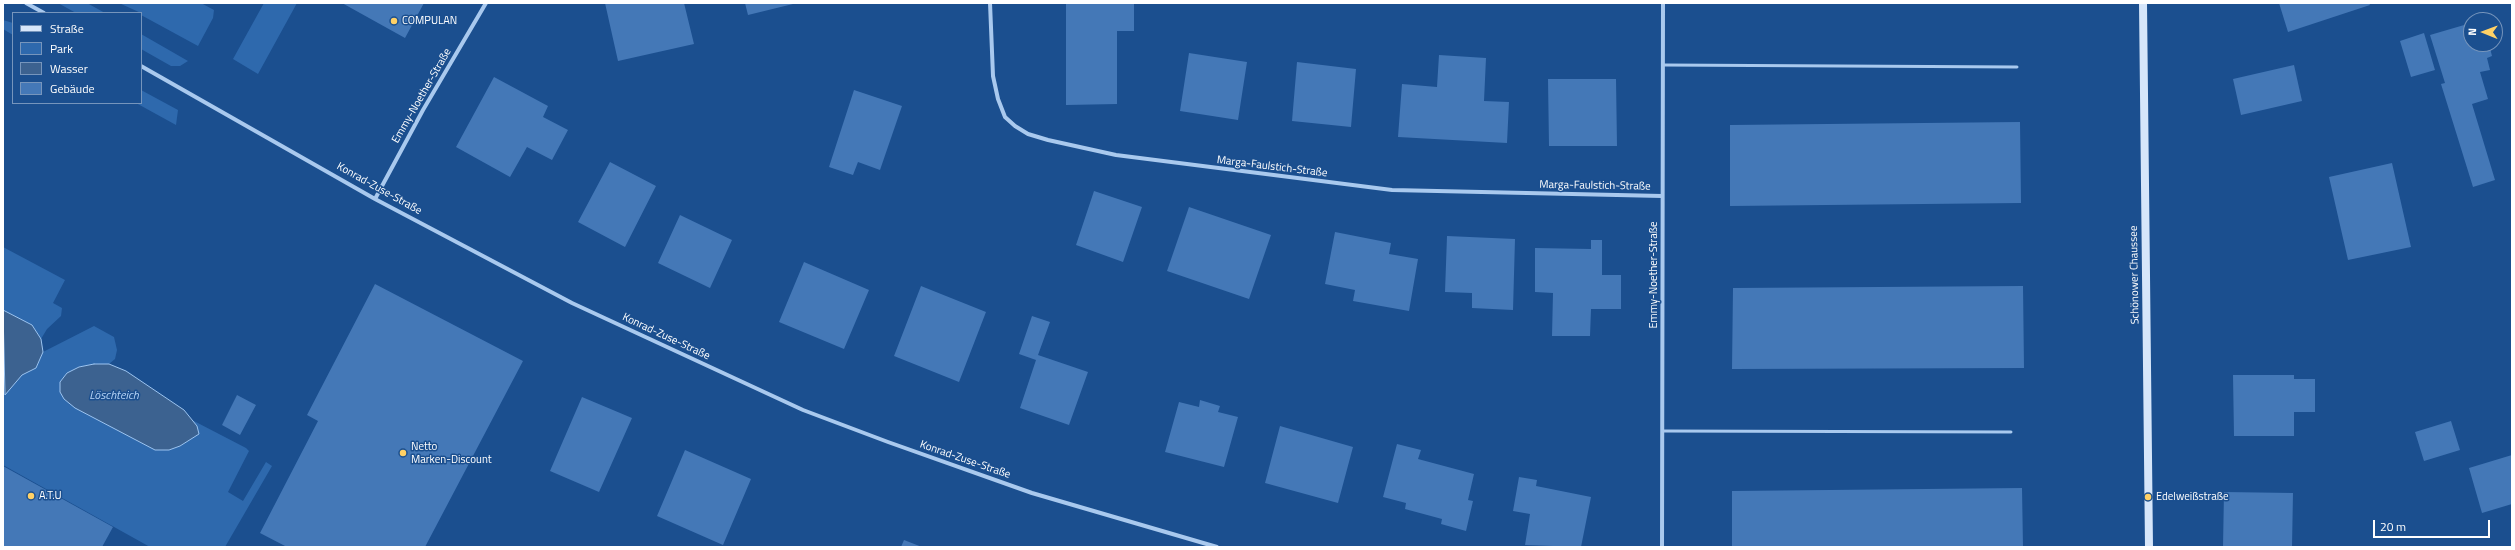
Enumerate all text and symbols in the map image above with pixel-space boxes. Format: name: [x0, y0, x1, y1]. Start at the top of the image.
legend: [12, 12, 142, 104]
north arrow: [2463, 12, 2503, 52]
place label: COMPULAN: [402, 14, 457, 28]
marker: COMPULAN: [389, 16, 399, 26]
text: Straße: [50, 19, 84, 38]
text: N: [2464, 28, 2480, 36]
text: Park: [50, 39, 73, 58]
street label: Emmy-Noether-Straße: [389, 46, 455, 146]
text: Wasser: [50, 59, 88, 78]
text: Gebäude: [50, 79, 95, 98]
street label: Marga-Faulstich-Straße: [1216, 154, 1328, 180]
street label: Konrad-Zuse-Straße: [334, 160, 424, 218]
street label: Marga-Faulstich-Straße: [1539, 178, 1651, 194]
street label: Emmy-Noether-Straße: [1647, 221, 1661, 329]
street label: Schönower Chaussee: [2128, 225, 2142, 325]
street label: Konrad-Zuse-Straße: [620, 311, 712, 363]
water label: Löschteich: [89, 389, 139, 403]
street label: Konrad-Zuse-Straße: [918, 438, 1012, 482]
place label: Netto Marken-Discount: [411, 440, 492, 466]
marker: Netto Marken-Discount: [398, 448, 408, 458]
place label: A.T.U: [39, 489, 62, 503]
place label: Edelweißstraße: [2156, 490, 2229, 504]
marker: A.T.U: [26, 491, 36, 501]
marker: Edelweißstraße: [2143, 492, 2153, 502]
scale bar: [2375, 512, 2492, 538]
text: 20 m: [2380, 517, 2406, 536]

